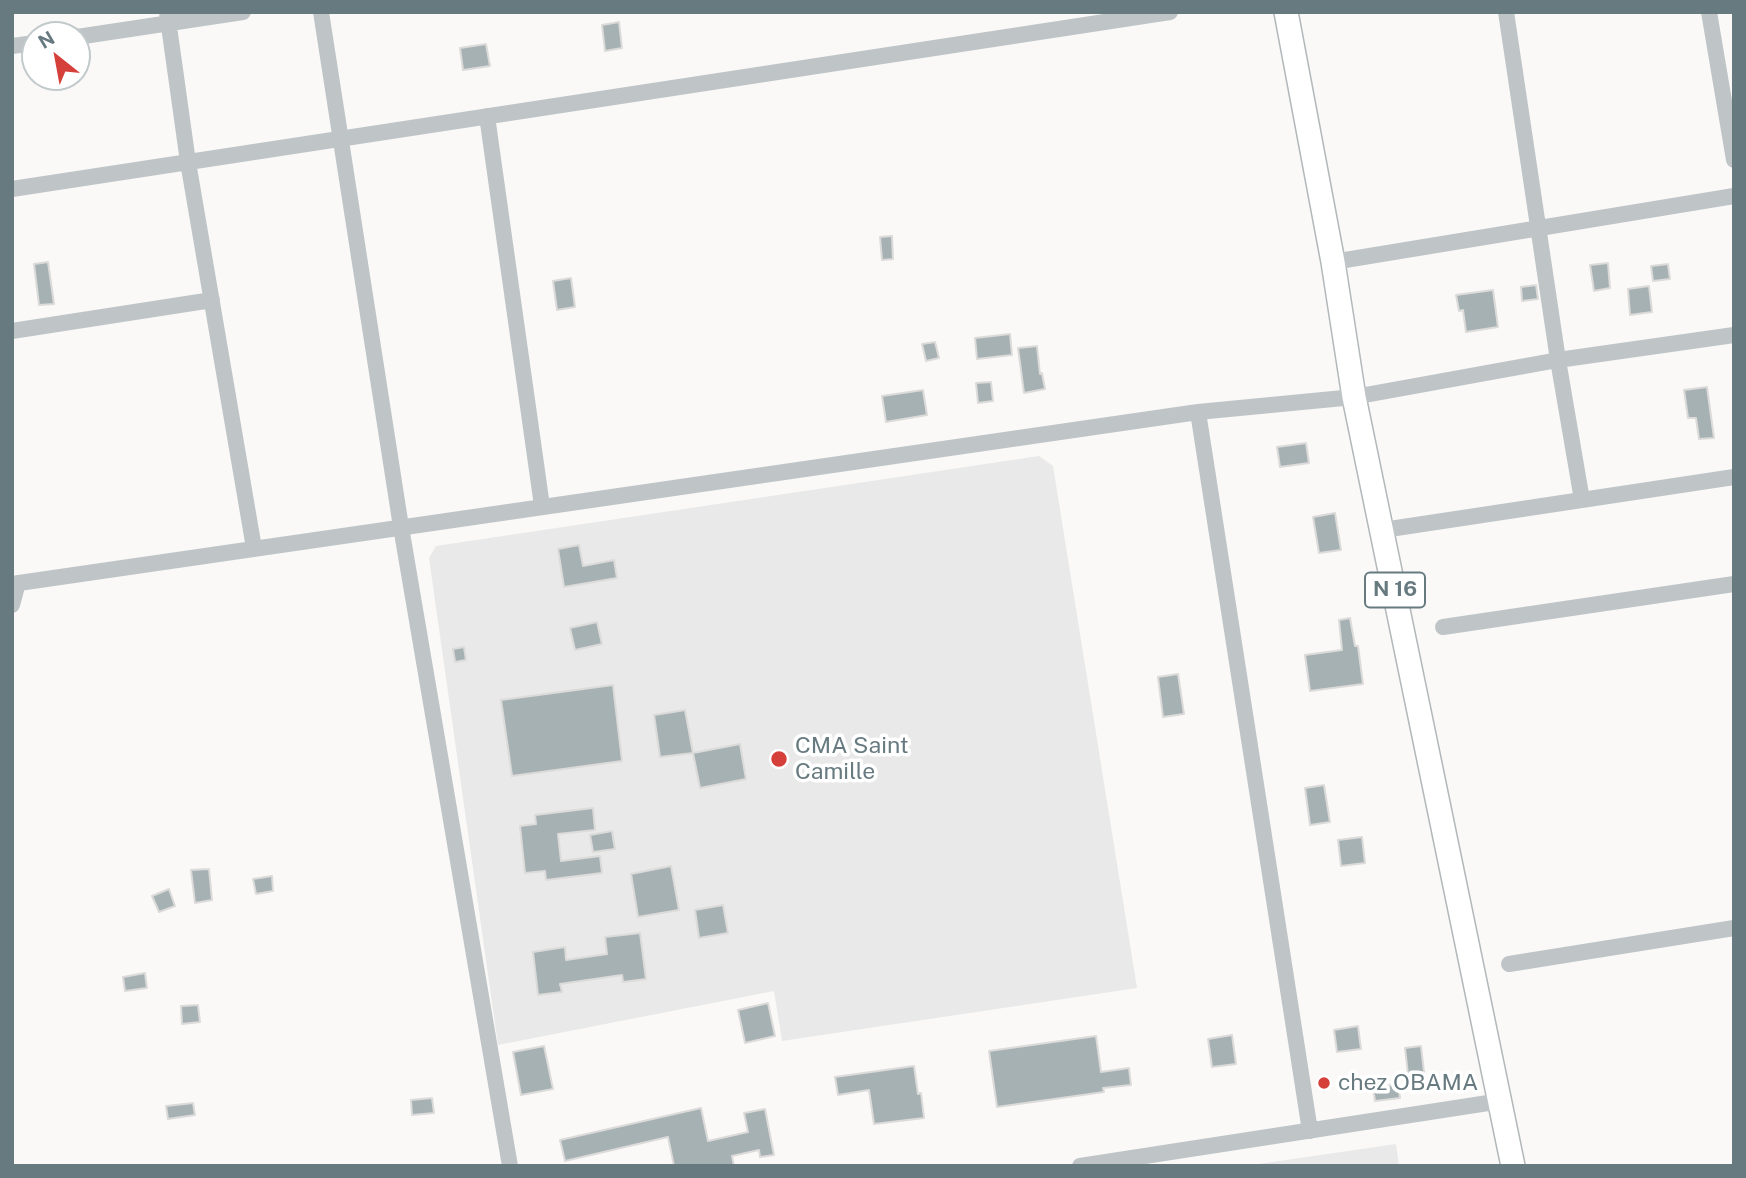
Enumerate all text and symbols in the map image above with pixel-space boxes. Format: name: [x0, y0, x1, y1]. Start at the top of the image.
north arrow: [21, 21, 91, 91]
text: N: [34, 26, 58, 53]
road number: N 16: [1365, 572, 1425, 608]
place label: CMA Saint Camille: [795, 732, 909, 786]
marker: CMA Saint Camille: [769, 749, 789, 769]
place label: chez OBAMA: [1338, 1069, 1478, 1097]
marker: chez OBAMA: [1316, 1075, 1332, 1091]

